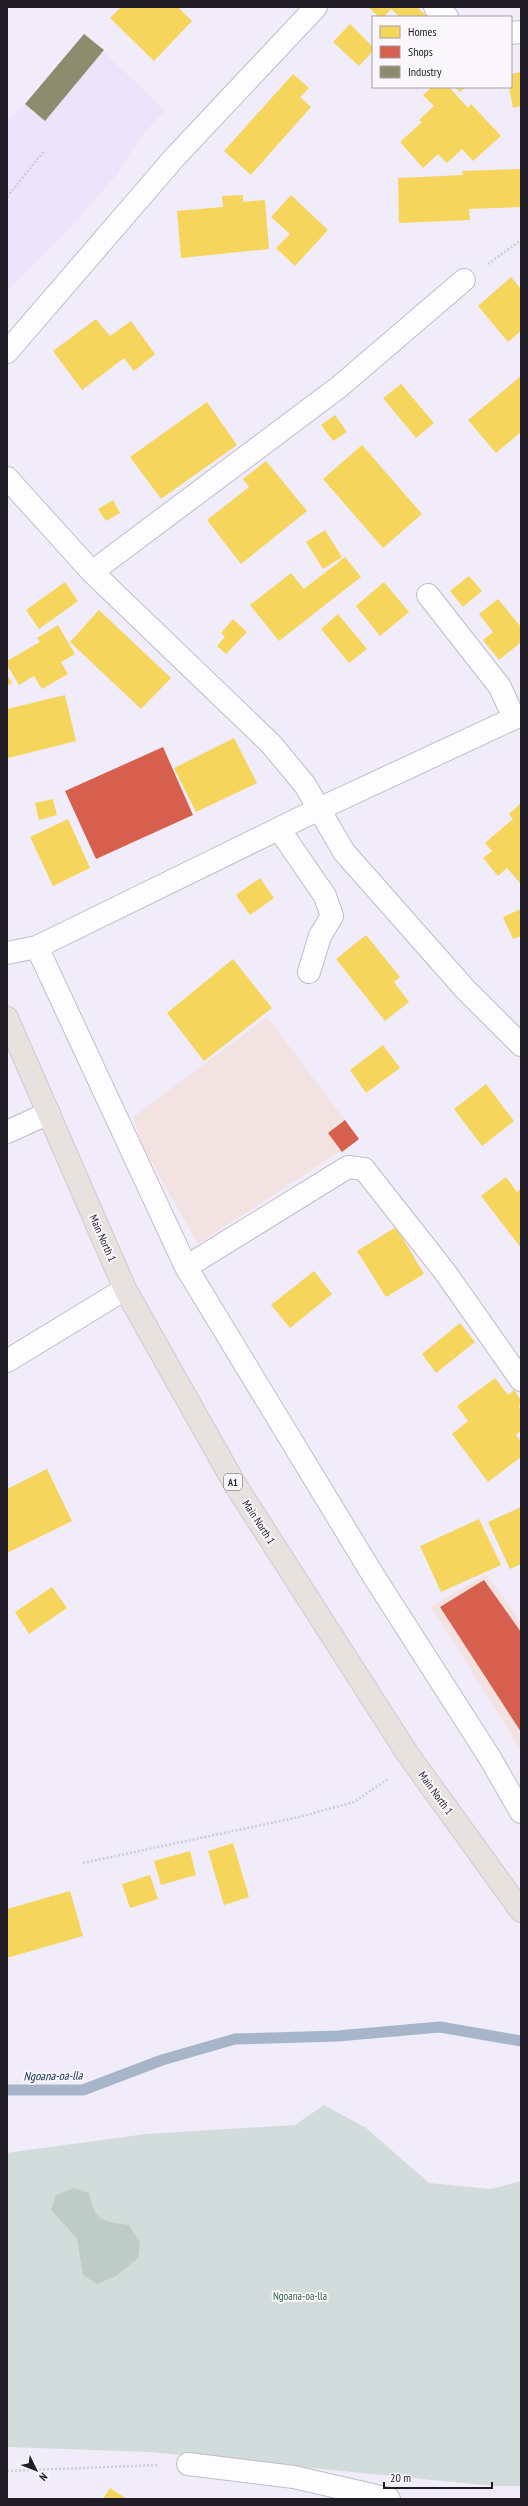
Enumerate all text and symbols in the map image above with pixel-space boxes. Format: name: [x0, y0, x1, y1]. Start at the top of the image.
legend: [372, 16, 512, 88]
text: Homes: [408, 24, 436, 39]
text: Shops: [408, 44, 433, 59]
text: Industry: [408, 64, 442, 79]
street label: Main North 1: [86, 1212, 120, 1264]
road number: A1: [224, 1474, 242, 1490]
street label: Main North 1: [239, 1497, 279, 1547]
street label: Main North 1: [416, 1769, 456, 1817]
water label: Ngoana-oa-lla: [23, 2067, 84, 2084]
park label: Ngoana-oa-lla: [273, 2289, 327, 2303]
north arrow: [16, 2450, 56, 2490]
scale bar: [384, 2464, 492, 2490]
text: N: [36, 2470, 50, 2484]
text: 20 m: [390, 2470, 411, 2485]

